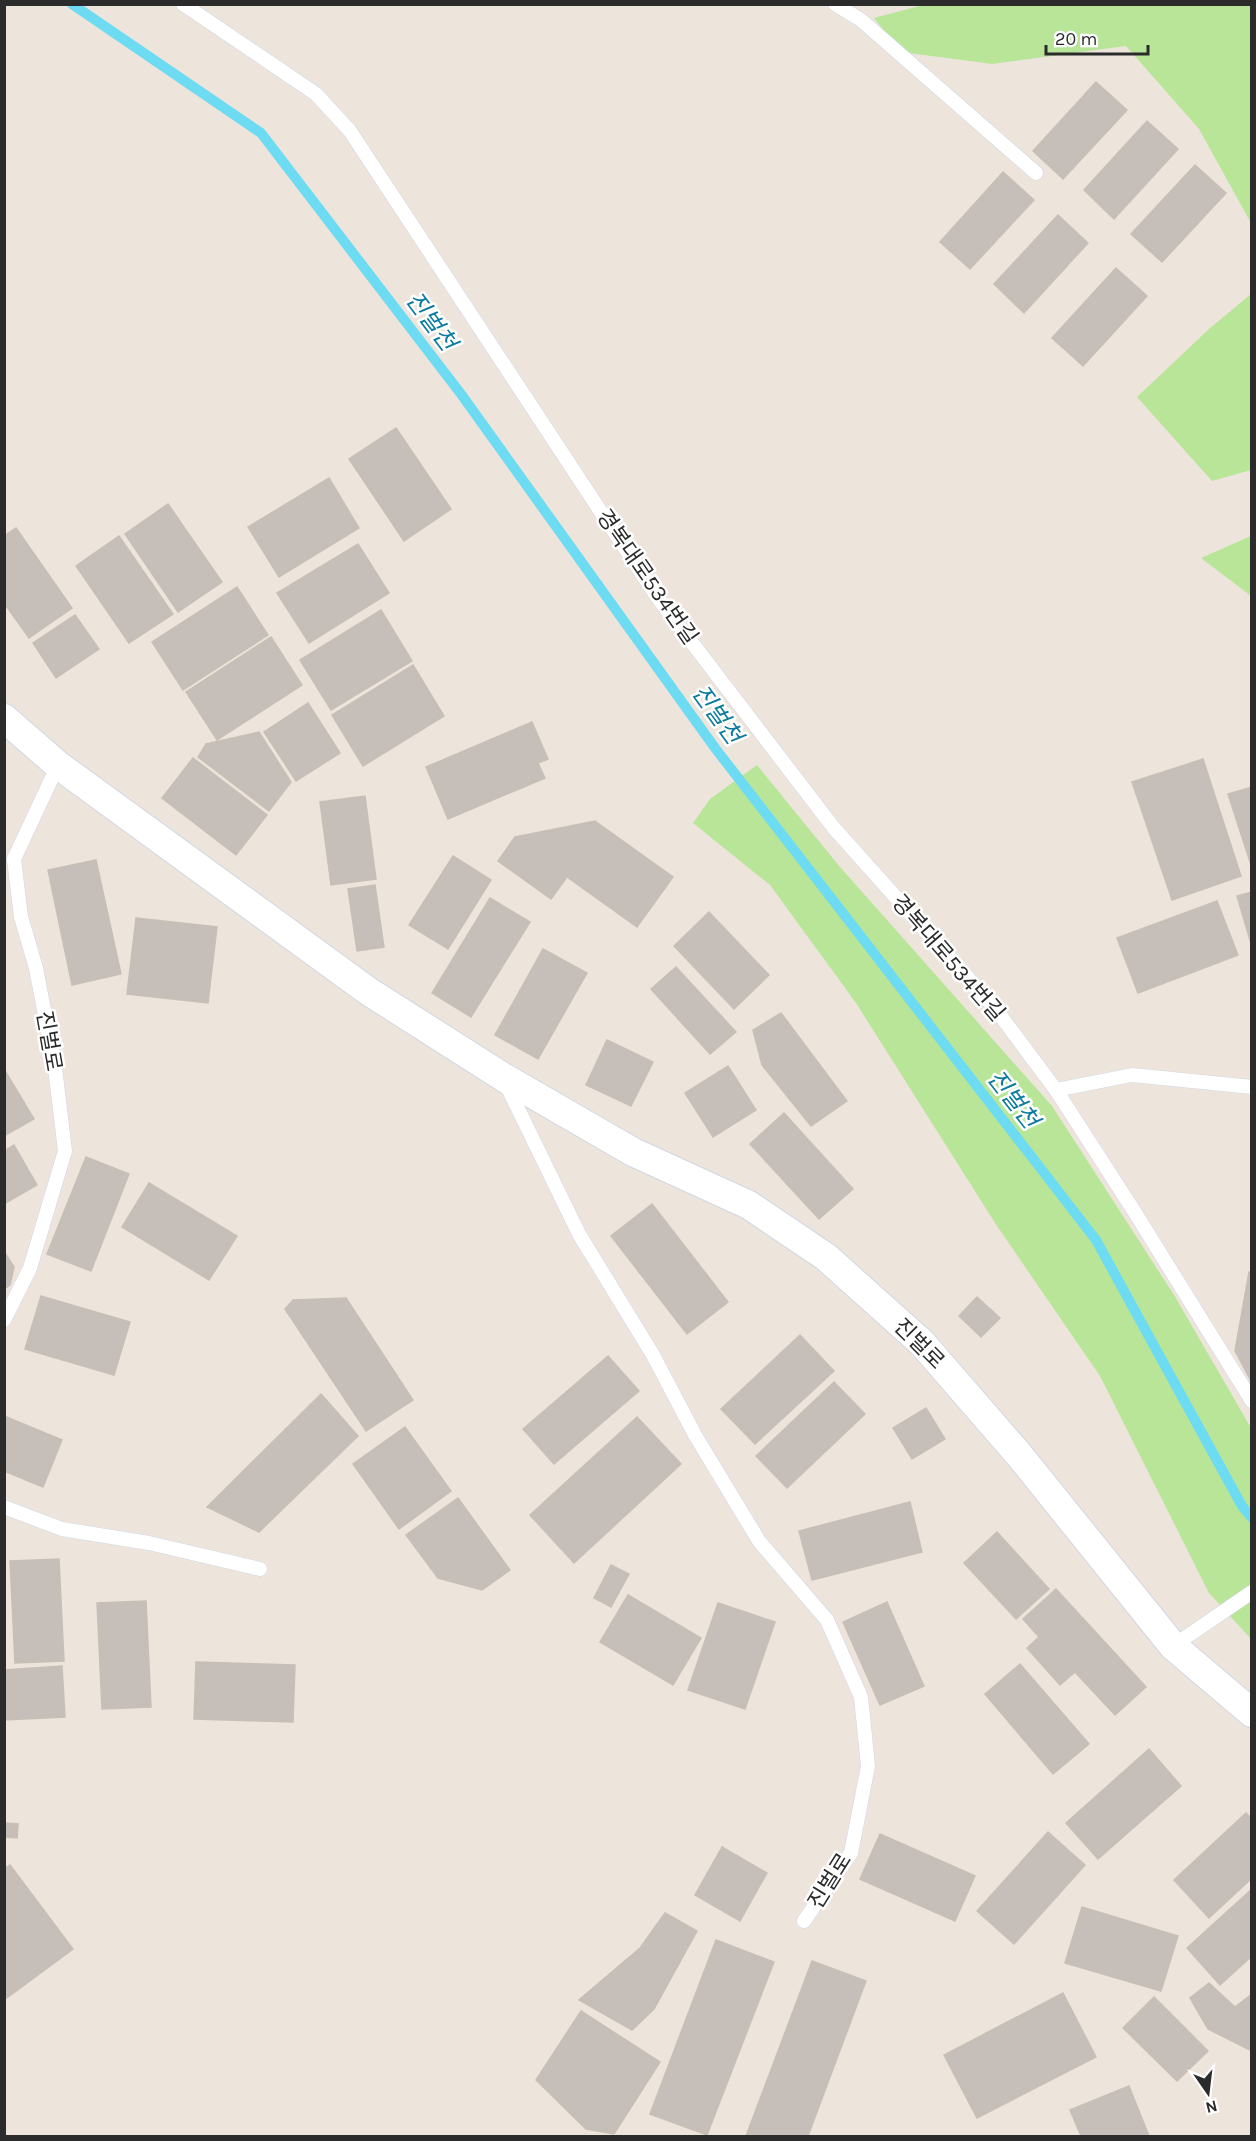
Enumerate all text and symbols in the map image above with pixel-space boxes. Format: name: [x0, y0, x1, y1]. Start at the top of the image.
scale bar: [1046, 18, 1148, 56]
text: 20 m: [1055, 28, 1097, 50]
water label: 진벌천: [400, 286, 464, 358]
street label: 경복대로534번길: [591, 504, 703, 650]
water label: 진벌천: [686, 679, 750, 751]
street label: 경복대로534번길: [886, 889, 1010, 1027]
street label: 진벌로: [31, 1009, 67, 1073]
water label: 진벌천: [982, 1064, 1046, 1136]
street label: 진벌로: [888, 1313, 950, 1375]
street label: 진벌로: [803, 1848, 857, 1914]
north arrow: [1178, 2063, 1238, 2123]
text: N: [1204, 2096, 1219, 2118]

